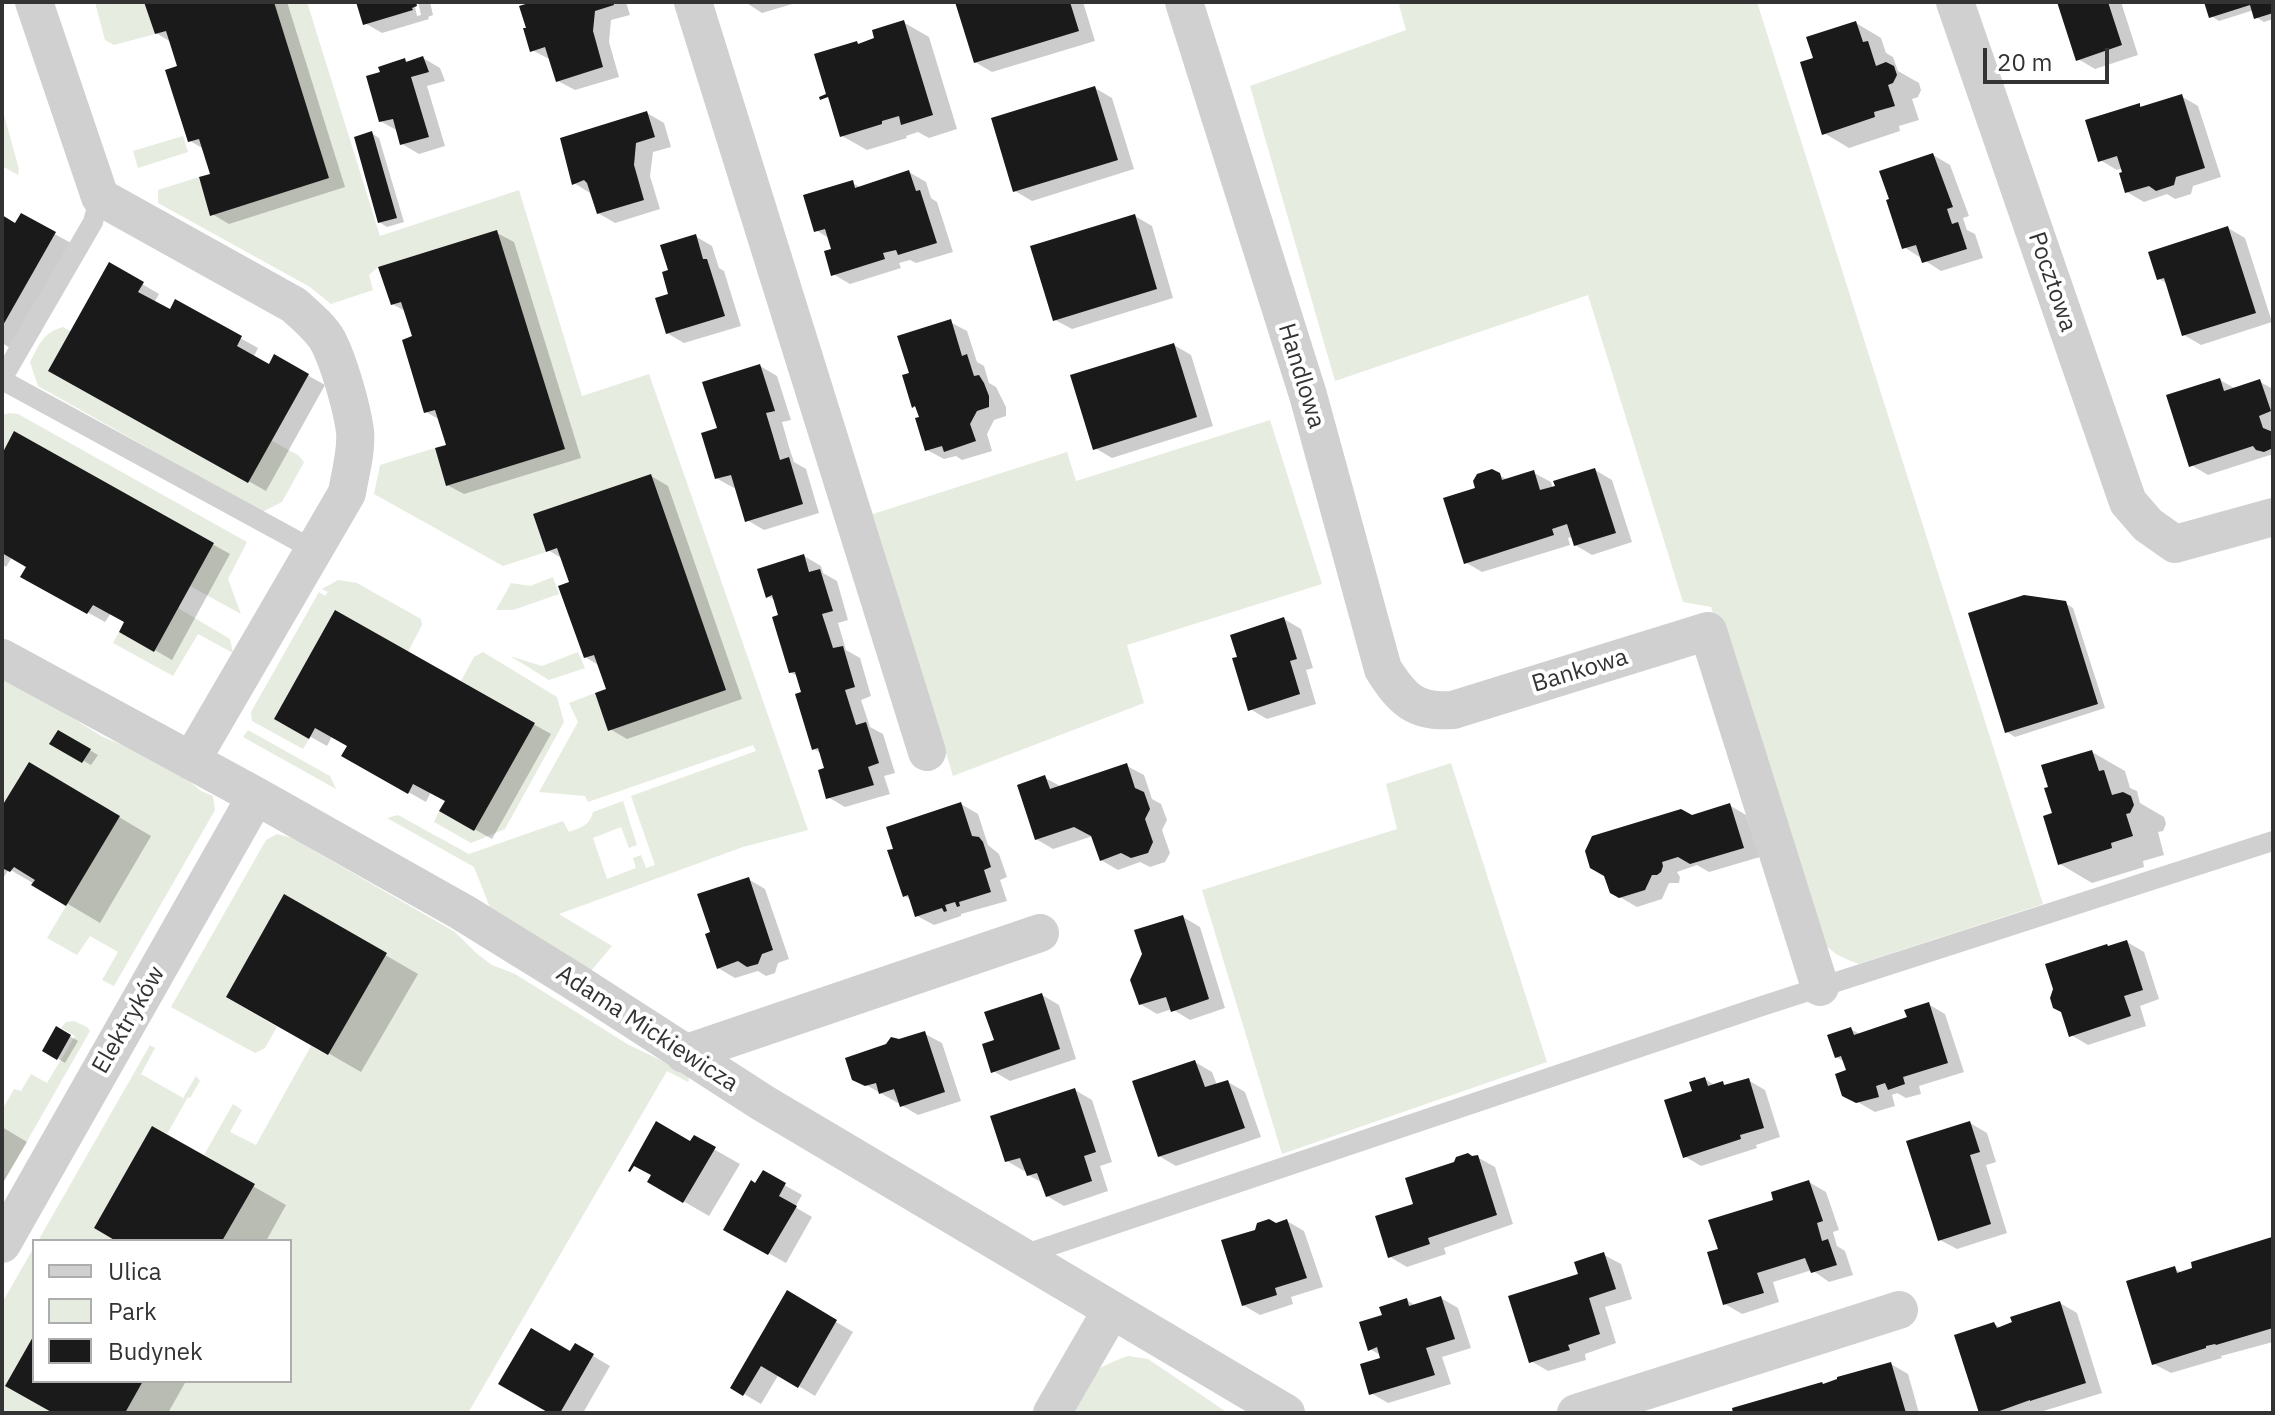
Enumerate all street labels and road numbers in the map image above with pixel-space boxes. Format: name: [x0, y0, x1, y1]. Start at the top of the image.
street label: Pocztowa: [2022, 228, 2082, 336]
street label: Handlowa: [1271, 320, 1331, 432]
street label: Bankowa: [1529, 643, 1631, 699]
street label: Adama Mickiewicza: [551, 959, 743, 1099]
street label: Elektryków: [87, 961, 171, 1079]

